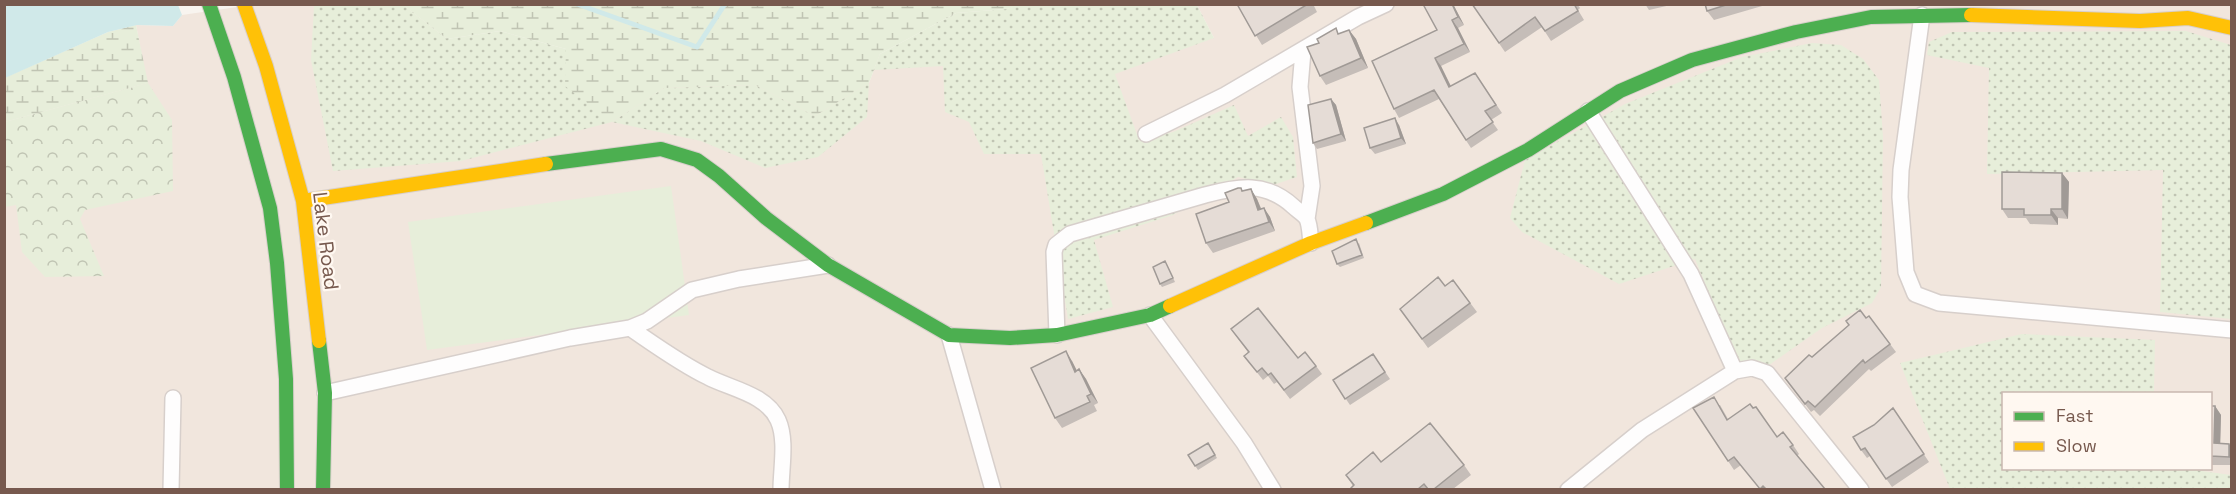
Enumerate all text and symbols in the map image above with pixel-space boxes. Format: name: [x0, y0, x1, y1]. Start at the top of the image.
street label: Lake Road: [307, 190, 345, 292]
legend: [2002, 392, 2212, 470]
text: Fast: [2056, 404, 2093, 427]
text: Slow: [2056, 434, 2097, 457]

